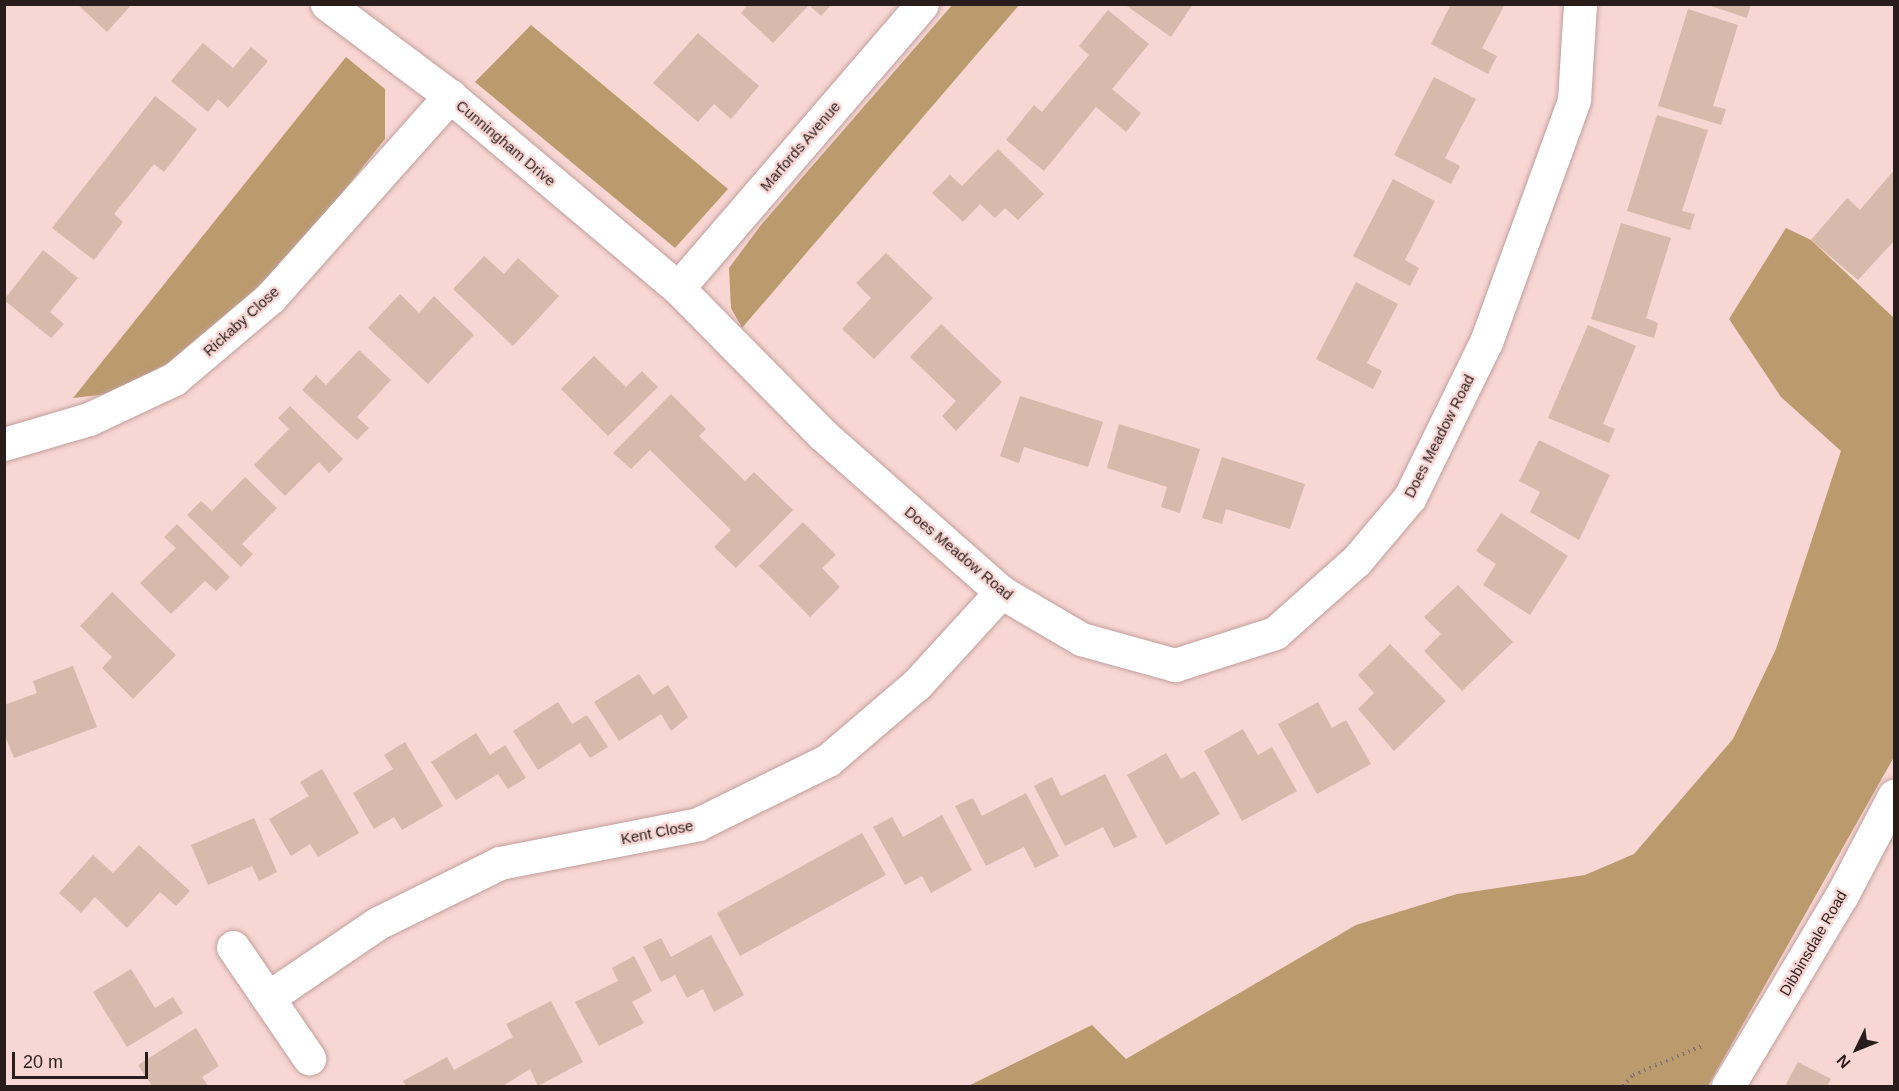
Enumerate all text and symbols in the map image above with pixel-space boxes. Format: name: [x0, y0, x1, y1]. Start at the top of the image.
street label: Cunningham Drive: [453, 96, 559, 190]
street label: Marfords Avenue: [756, 97, 844, 195]
street label: Rickaby Close: [199, 282, 283, 360]
street label: Does Meadow Road: [1400, 371, 1478, 501]
street label: Does Meadow Road: [901, 502, 1017, 604]
street label: Kent Close: [619, 816, 695, 848]
street label: Dibbinsdale Road: [1776, 887, 1850, 999]
north arrow: [1827, 1019, 1887, 1079]
scale bar: [15, 1040, 152, 1078]
text: 20 m: [23, 1052, 63, 1072]
text: N: [1833, 1052, 1854, 1072]

